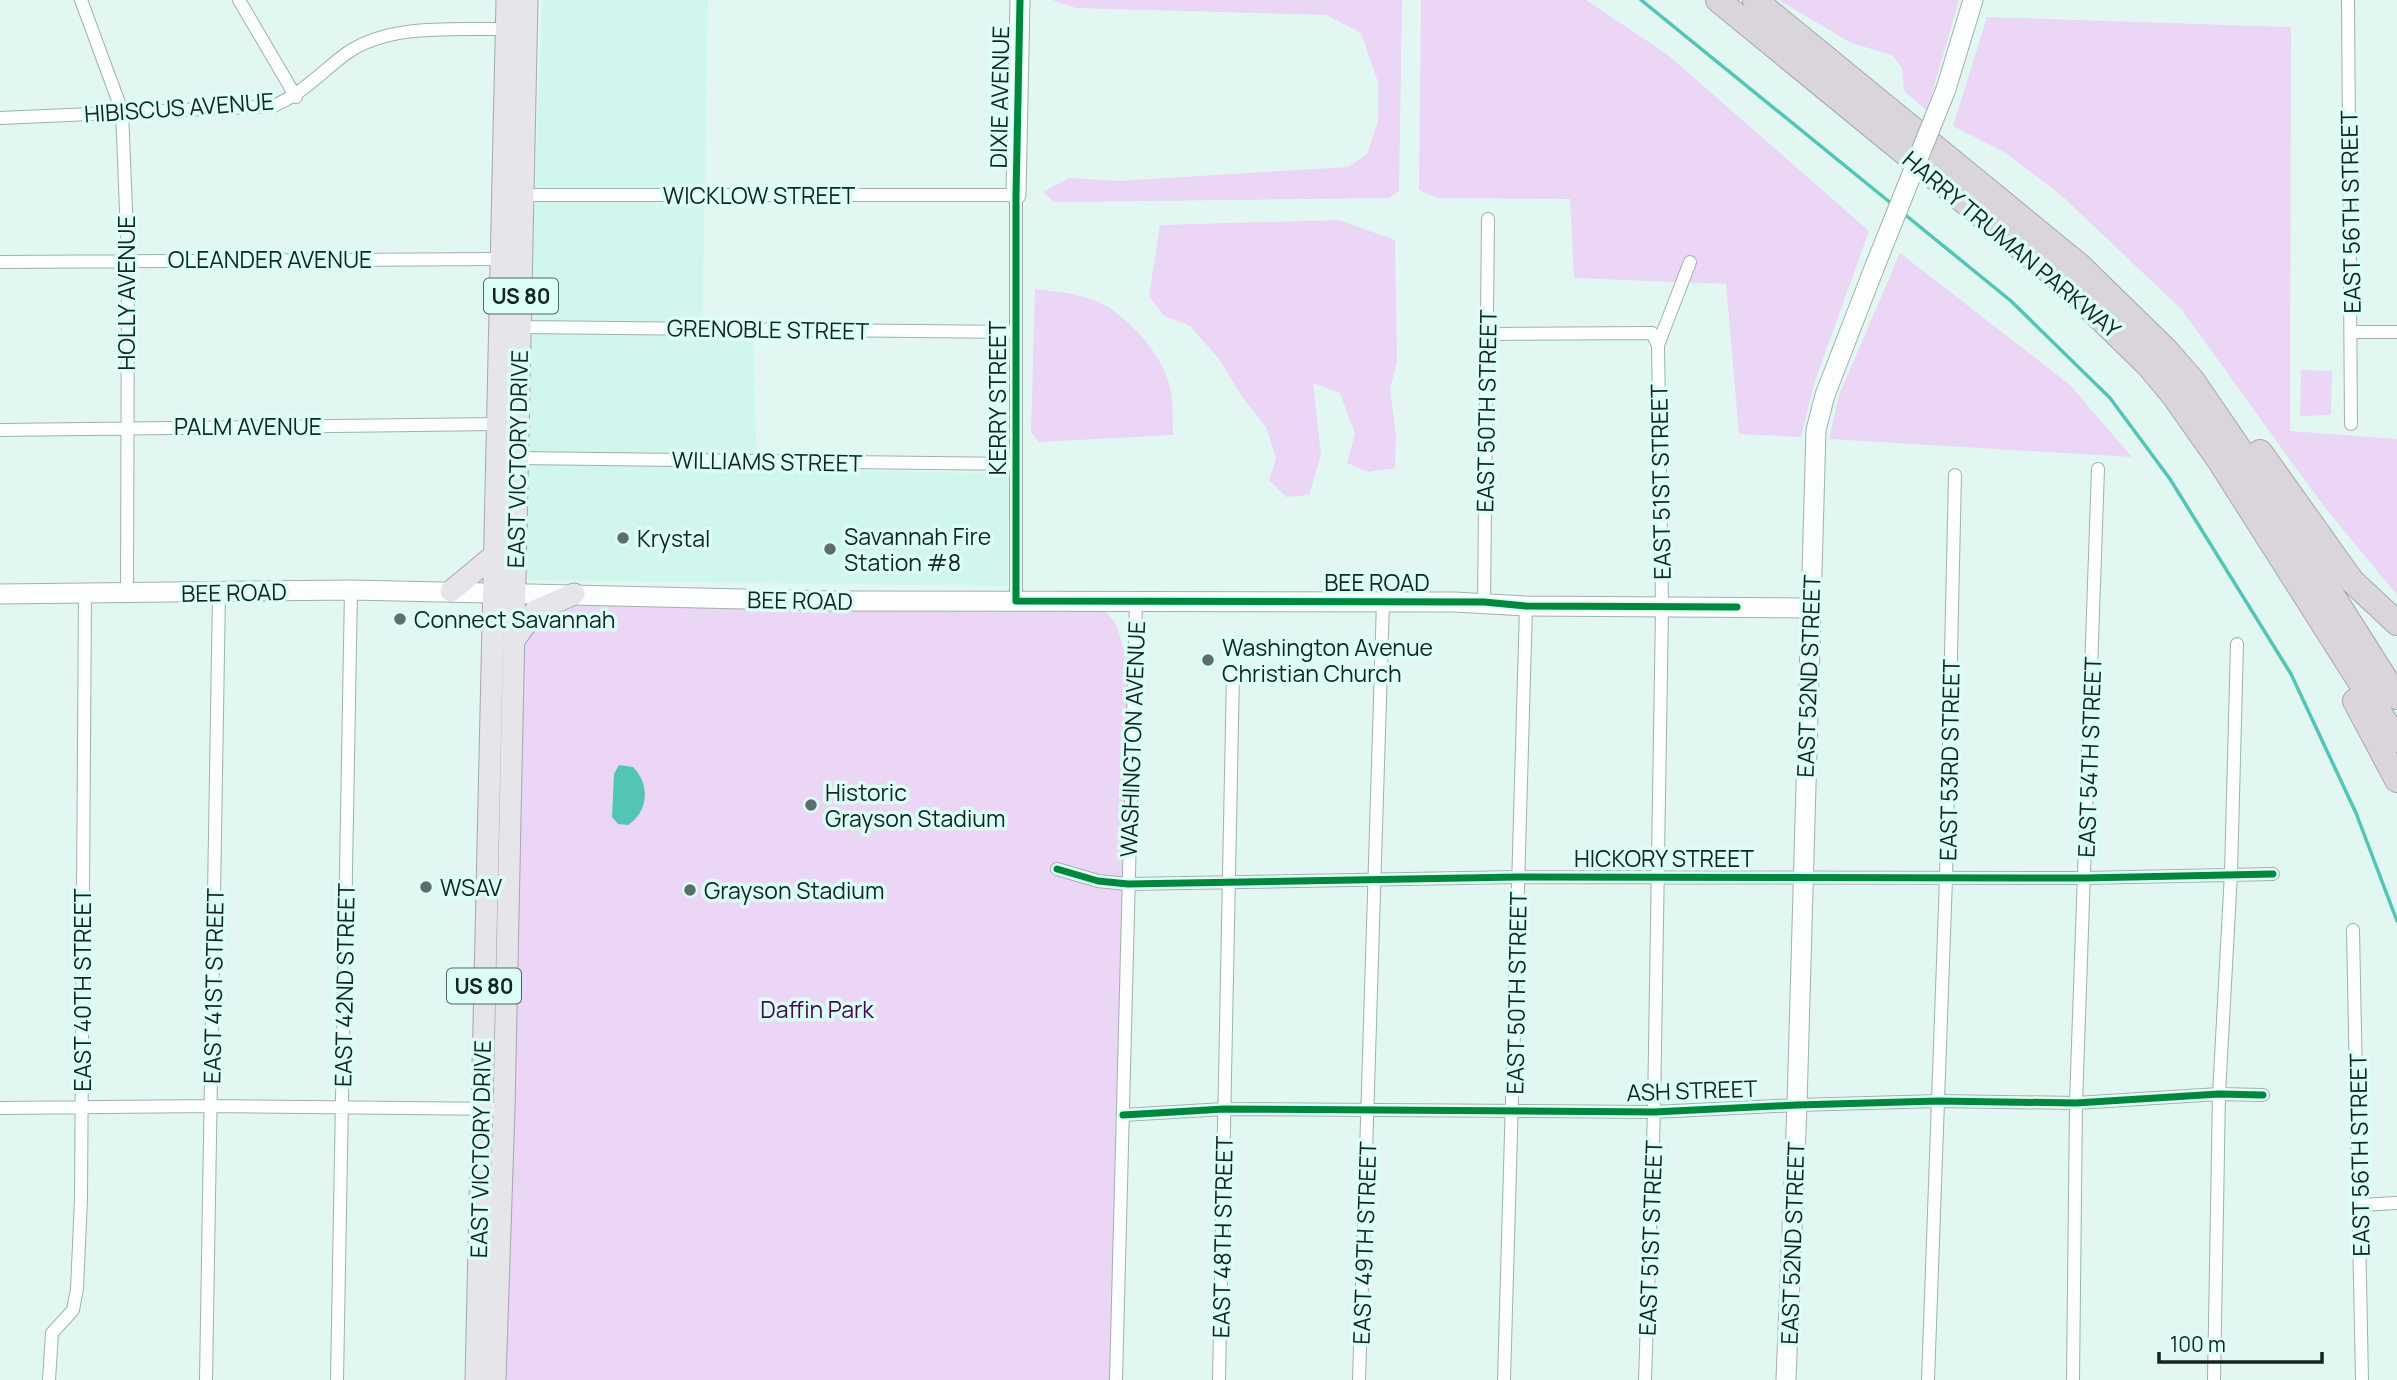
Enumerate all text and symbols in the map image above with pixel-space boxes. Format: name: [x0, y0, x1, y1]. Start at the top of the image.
street label: DIXIE AVENUE: [982, 25, 1016, 169]
street label: HIBISCUS AVENUE: [83, 84, 275, 130]
street label: EAST 56TH STREET: [2332, 110, 2368, 314]
street label: HARRY TRUMAN PARKWAY: [1896, 143, 2128, 345]
street label: WICKLOW STREET: [663, 179, 856, 211]
street label: HOLLY AVENUE: [110, 216, 142, 370]
street label: OLEANDER AVENUE: [168, 243, 372, 275]
road number: US 80: [484, 278, 558, 314]
street label: EAST 50TH STREET: [1468, 309, 1504, 513]
street label: GRENOBLE STREET: [667, 311, 870, 347]
street label: KERRY STREET: [981, 321, 1013, 475]
street label: EAST VICTORY DRIVE: [499, 350, 535, 568]
street label: EAST 51ST STREET: [1642, 384, 1678, 580]
street label: PALM AVENUE: [174, 410, 322, 442]
street label: WILLIAMS STREET: [671, 443, 863, 479]
place label: Savannah Fire Station #8: [844, 520, 991, 578]
place label: Krystal: [637, 522, 710, 554]
marker: Krystal: [615, 530, 631, 546]
marker: Savannah Fire Station #8: [822, 541, 838, 557]
street label: BEE ROAD: [1324, 566, 1430, 598]
street label: EAST 52ND STREET: [1788, 574, 1828, 778]
street label: BEE ROAD: [181, 575, 287, 609]
street label: BEE ROAD: [747, 583, 853, 617]
place label: Connect Savannah: [414, 603, 615, 635]
marker: Connect Savannah: [392, 611, 408, 627]
street label: WASHINGTON AVENUE: [1112, 620, 1152, 858]
place label: Washington Avenue Christian Church: [1222, 631, 1433, 689]
marker: Washington Avenue Christian Church: [1200, 652, 1216, 668]
street label: EAST 54TH STREET: [2070, 656, 2109, 858]
street label: EAST 53RD STREET: [1931, 659, 1967, 861]
place label: Historic Grayson Stadium: [825, 776, 1006, 834]
marker: Historic Grayson Stadium: [803, 797, 819, 813]
street label: HICKORY STREET: [1574, 842, 1754, 874]
place label: WSAV: [440, 871, 502, 903]
place label: Grayson Stadium: [704, 874, 885, 906]
marker: WSAV: [418, 879, 434, 895]
marker: Grayson Stadium: [682, 882, 698, 898]
street label: EAST 42ND STREET: [326, 883, 362, 1087]
street label: EAST 40TH STREET: [66, 888, 98, 1092]
street label: EAST 41ST STREET: [195, 888, 231, 1084]
street label: EAST 50TH STREET: [1498, 891, 1534, 1095]
road number: US 80: [447, 968, 521, 1004]
park label: Daffin Park: [760, 993, 874, 1025]
street label: EAST VICTORY DRIVE: [462, 1040, 498, 1258]
street label: EAST 56TH STREET: [2341, 1053, 2377, 1257]
street label: ASH STREET: [1626, 1072, 1758, 1108]
street label: EAST 48TH STREET: [1204, 1135, 1240, 1338]
street label: EAST 51ST STREET: [1631, 1140, 1669, 1336]
street label: EAST 49TH STREET: [1344, 1141, 1384, 1345]
street label: EAST 52ND STREET: [1772, 1141, 1812, 1345]
scale bar: [2159, 1320, 2322, 1364]
text: 100 m: [2170, 1330, 2226, 1358]

